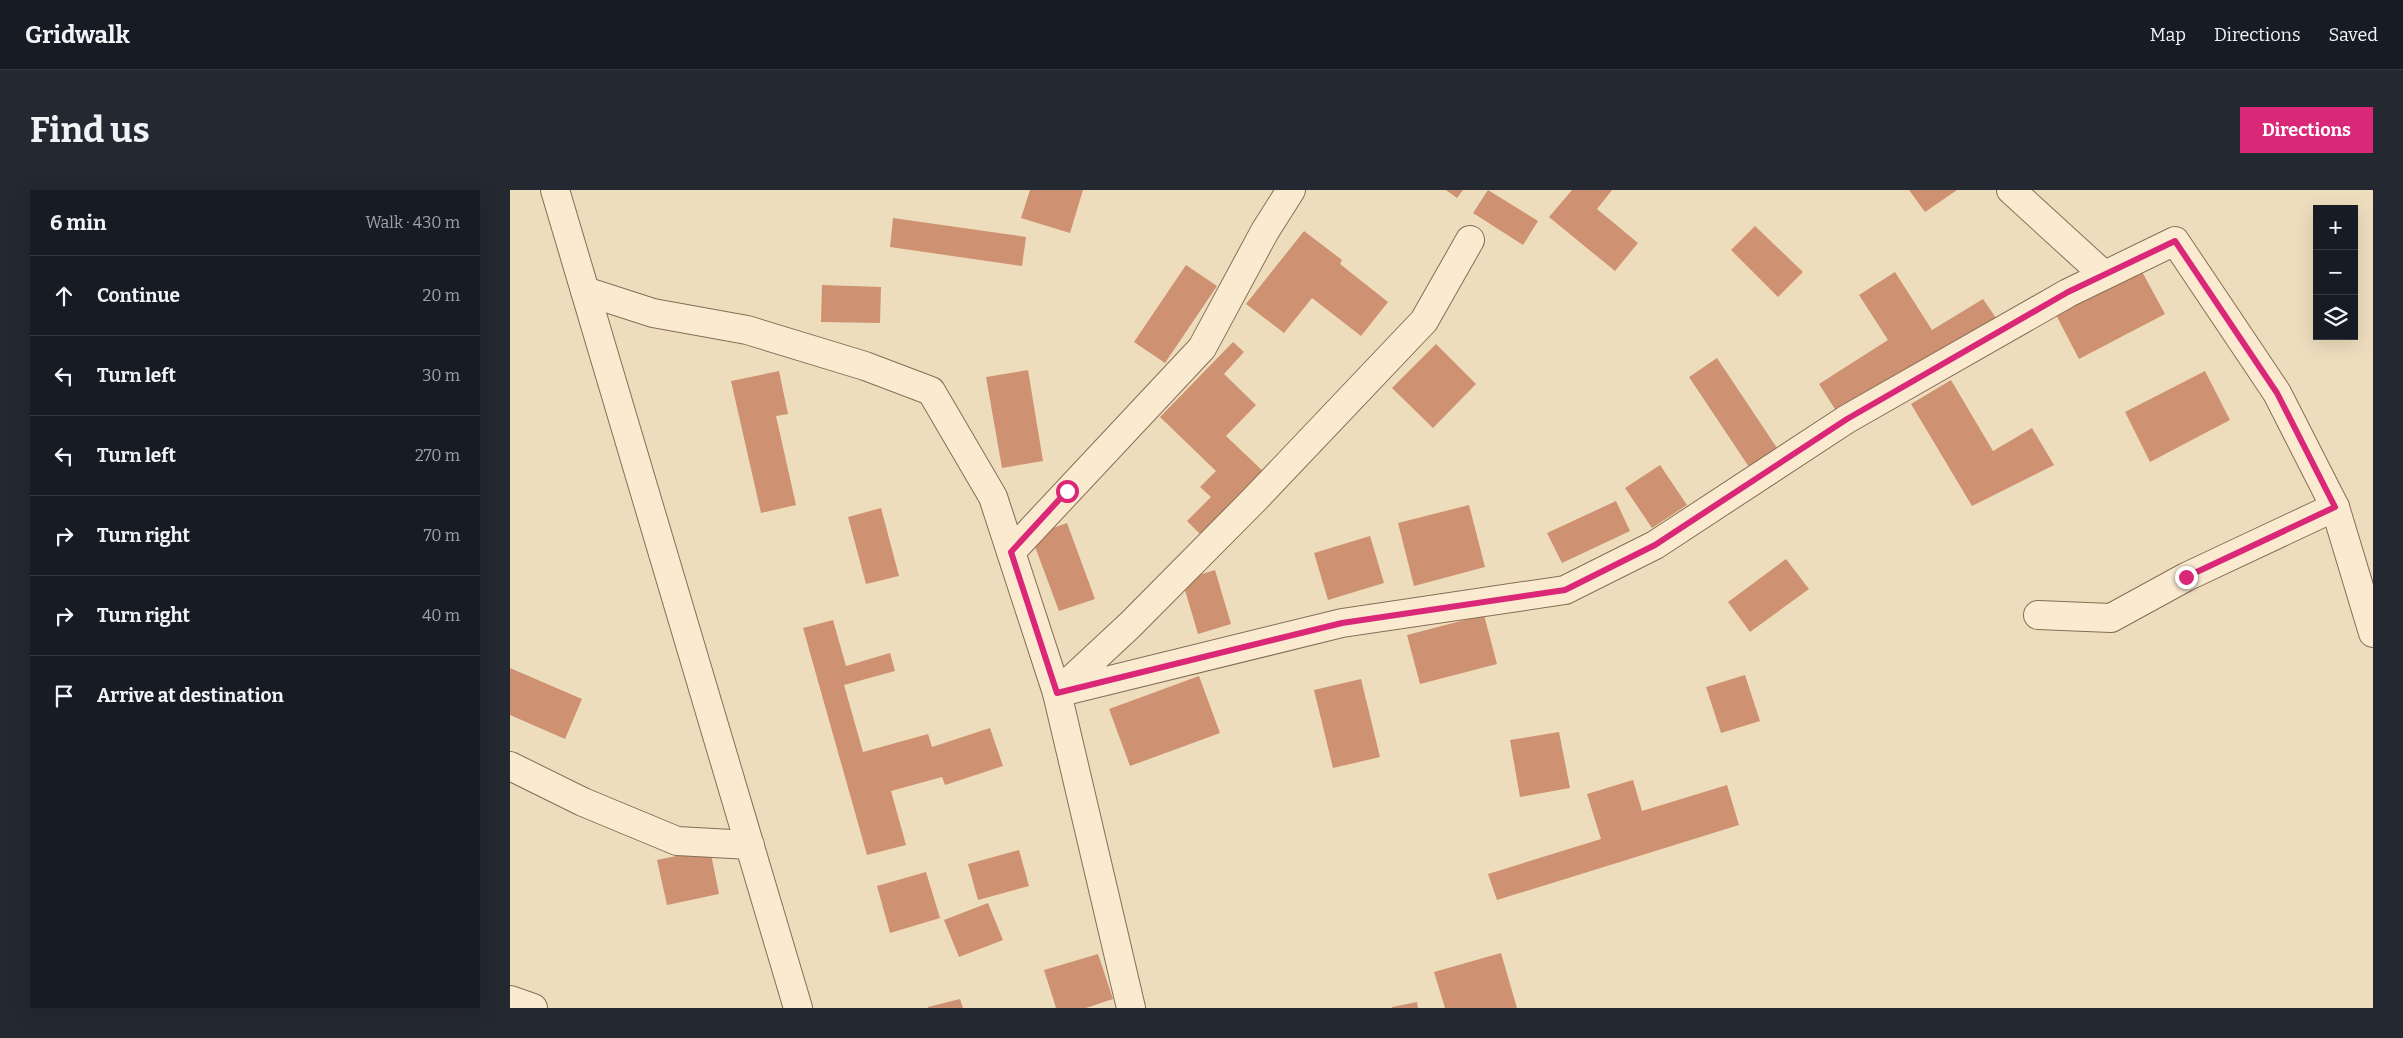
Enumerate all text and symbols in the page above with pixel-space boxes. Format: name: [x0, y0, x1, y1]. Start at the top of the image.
text: Gridwalk: [25, 21, 130, 49]
text: Map: [2150, 24, 2186, 46]
text: Directions: [2214, 24, 2301, 46]
text: Saved: [2329, 24, 2378, 46]
button: Directions: [2240, 107, 2373, 153]
text: Find us: [30, 109, 150, 151]
map controls: [2313, 205, 2358, 340]
button: +: [2313, 205, 2358, 250]
text: 6 min: [50, 210, 106, 236]
text: Walk · 430 m: [366, 213, 460, 232]
button: −: [2313, 250, 2358, 295]
icon: ahead: [50, 282, 78, 310]
text: Continue: [97, 284, 180, 307]
text: 20 m: [423, 286, 460, 305]
button: layers: [2313, 295, 2358, 340]
icon: left: [50, 362, 78, 390]
text: Turn left: [97, 364, 176, 387]
text: 30 m: [422, 366, 460, 385]
icon: left: [50, 442, 78, 470]
text: Turn left: [97, 444, 176, 467]
text: 270 m: [415, 446, 460, 465]
route start: [1056, 480, 1079, 503]
icon: right: [50, 522, 78, 550]
text: Turn right: [97, 524, 190, 547]
text: 70 m: [424, 526, 460, 545]
route end: [2175, 566, 2198, 589]
icon: right: [50, 602, 78, 630]
text: Turn right: [97, 604, 190, 627]
text: 40 m: [422, 606, 460, 625]
icon: arrive: [50, 682, 78, 710]
text: Arrive at destination: [97, 684, 284, 707]

